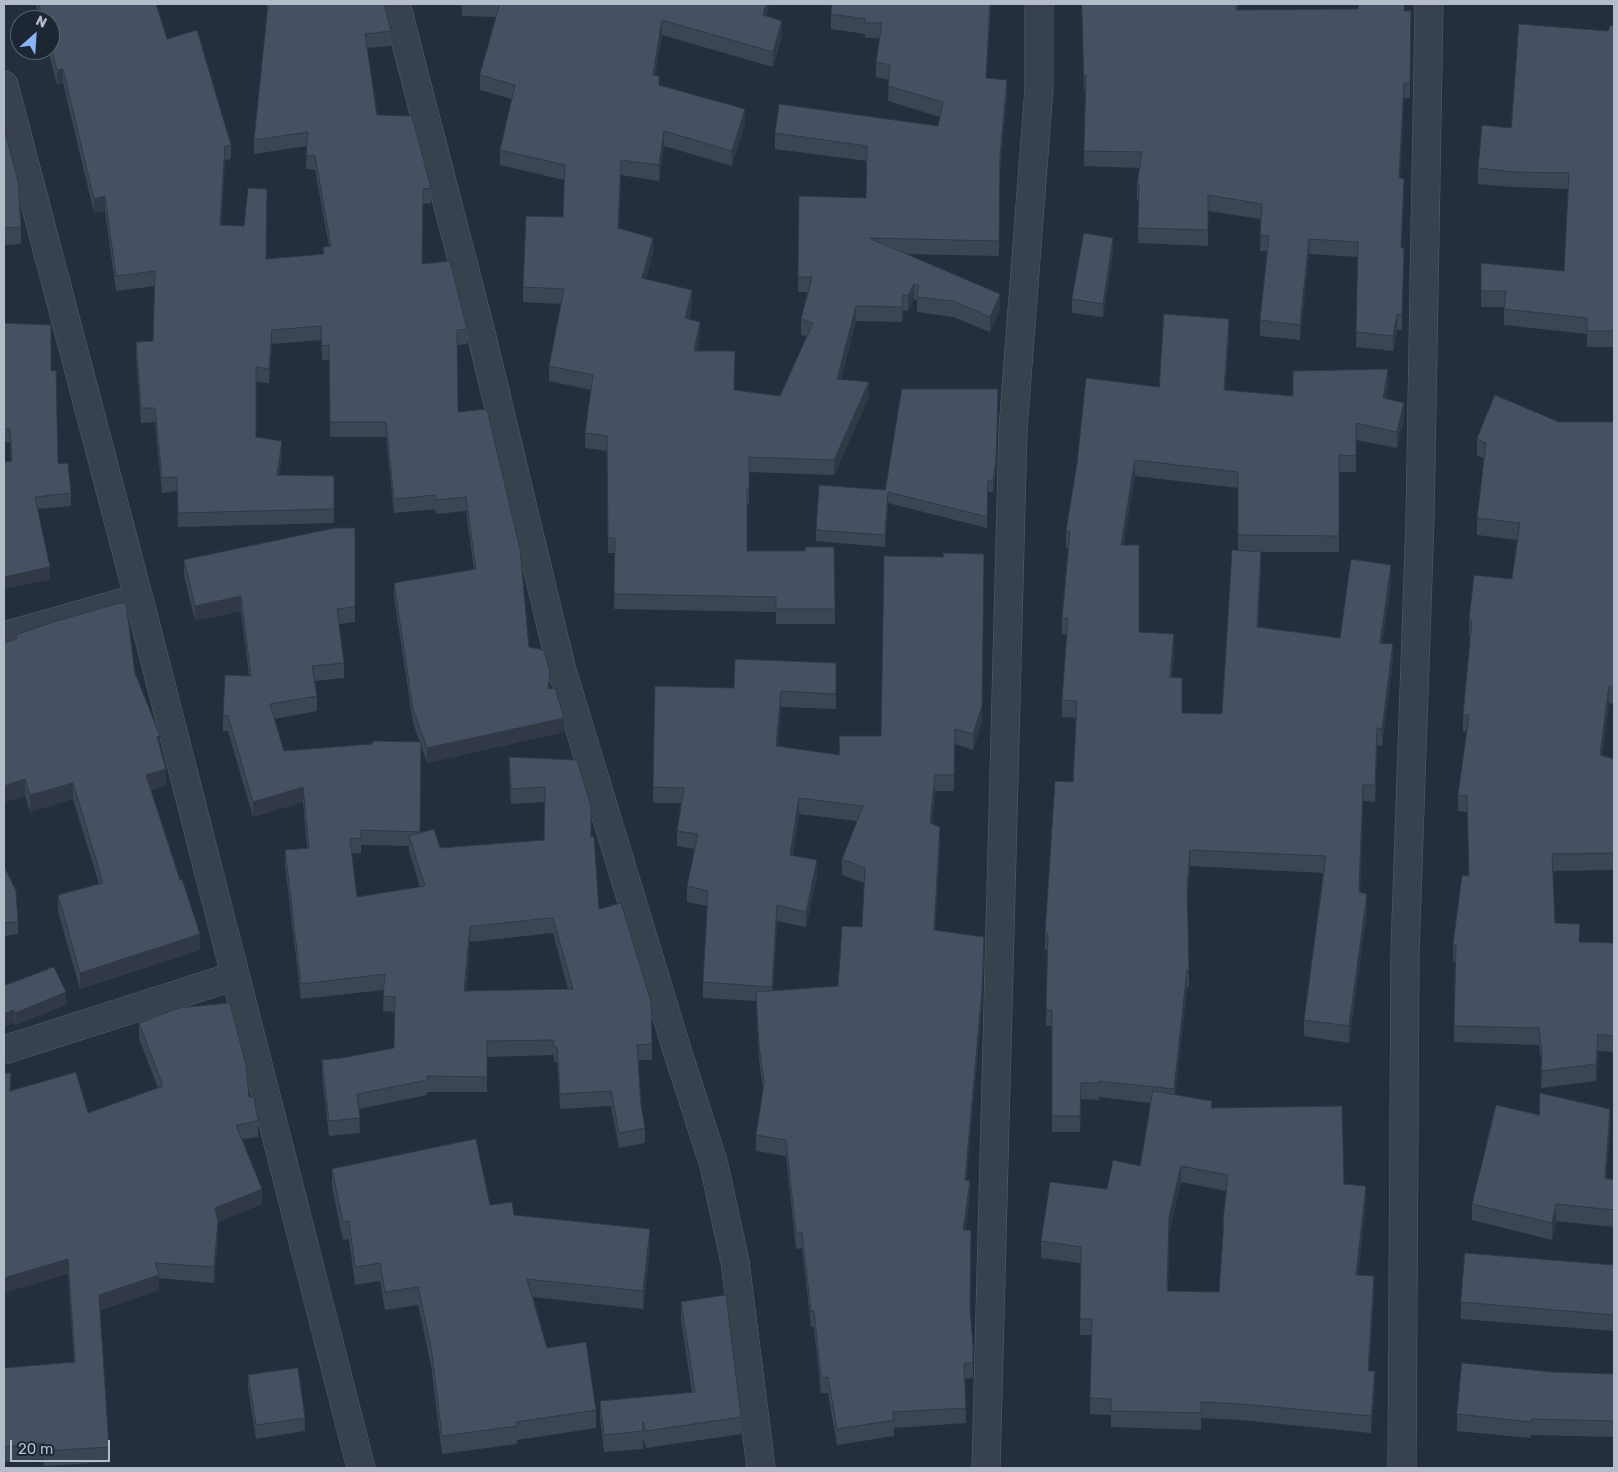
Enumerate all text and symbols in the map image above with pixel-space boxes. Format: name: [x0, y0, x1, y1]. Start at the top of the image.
north arrow: [10, 10, 60, 60]
text: N: [33, 12, 50, 32]
scale bar: [12, 1430, 112, 1462]
text: 20 m: [18, 1440, 53, 1458]

